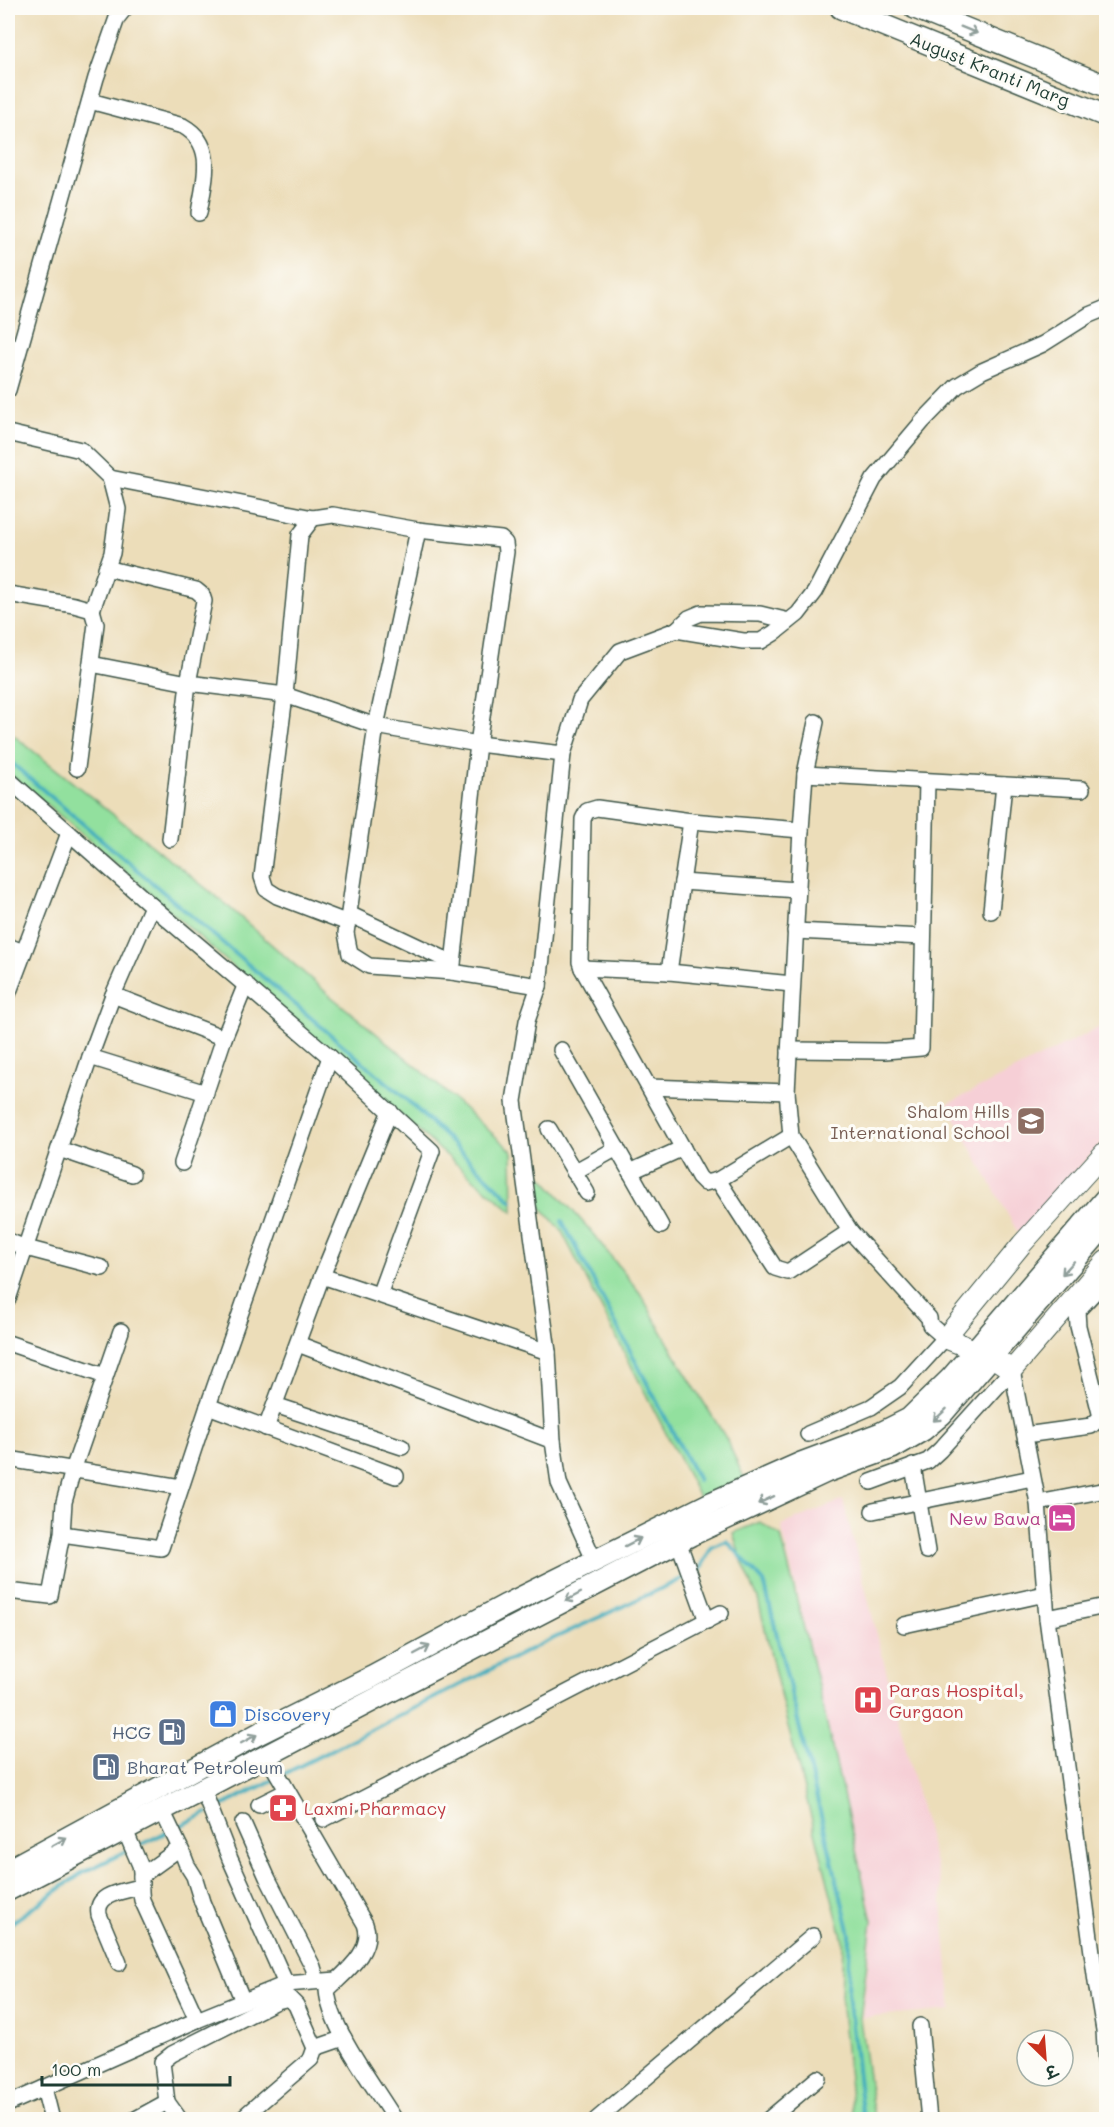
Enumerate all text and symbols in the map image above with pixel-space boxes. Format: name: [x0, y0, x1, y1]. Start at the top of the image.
one-way arrow: [959, 25, 978, 36]
street label: August Kranti Marg: [907, 26, 1073, 112]
place label: Shalom Hills International School: [831, 1099, 1010, 1144]
school or university icon: Shalom Hills International School: [1015, 1105, 1047, 1137]
one-way arrow: [1061, 1260, 1075, 1275]
one-way arrow: [933, 1408, 948, 1422]
one-way arrow: [757, 1495, 775, 1507]
hotel icon: New Bawa: [1046, 1502, 1078, 1534]
place label: New Bawa: [949, 1506, 1041, 1530]
one-way arrow: [624, 1536, 641, 1548]
one-way arrow: [564, 1591, 582, 1603]
one-way arrow: [413, 1644, 430, 1656]
place label: Paras Hospital, Gurgaon: [889, 1678, 1024, 1723]
hospital icon: Paras Hospital, Gurgaon: [852, 1684, 884, 1716]
shop icon: Discovery: [207, 1698, 239, 1730]
place label: Discovery: [244, 1702, 331, 1726]
fuel station icon: HCG: [156, 1716, 188, 1748]
place label: HCG: [112, 1720, 151, 1744]
one-way arrow: [240, 1733, 257, 1745]
fuel station icon: Bharat Petroleum: [90, 1751, 122, 1783]
place label: Bharat Petroleum: [127, 1755, 283, 1779]
pharmacy icon: Laxmi Pharmacy: [267, 1792, 299, 1824]
place label: Laxmi Pharmacy: [304, 1796, 446, 1820]
one-way arrow: [50, 1836, 67, 1848]
north arrow: [1015, 2028, 1075, 2088]
scale bar: [42, 2049, 230, 2087]
text: 100 m: [51, 2057, 101, 2081]
text: उ: [1041, 2059, 1063, 2084]

